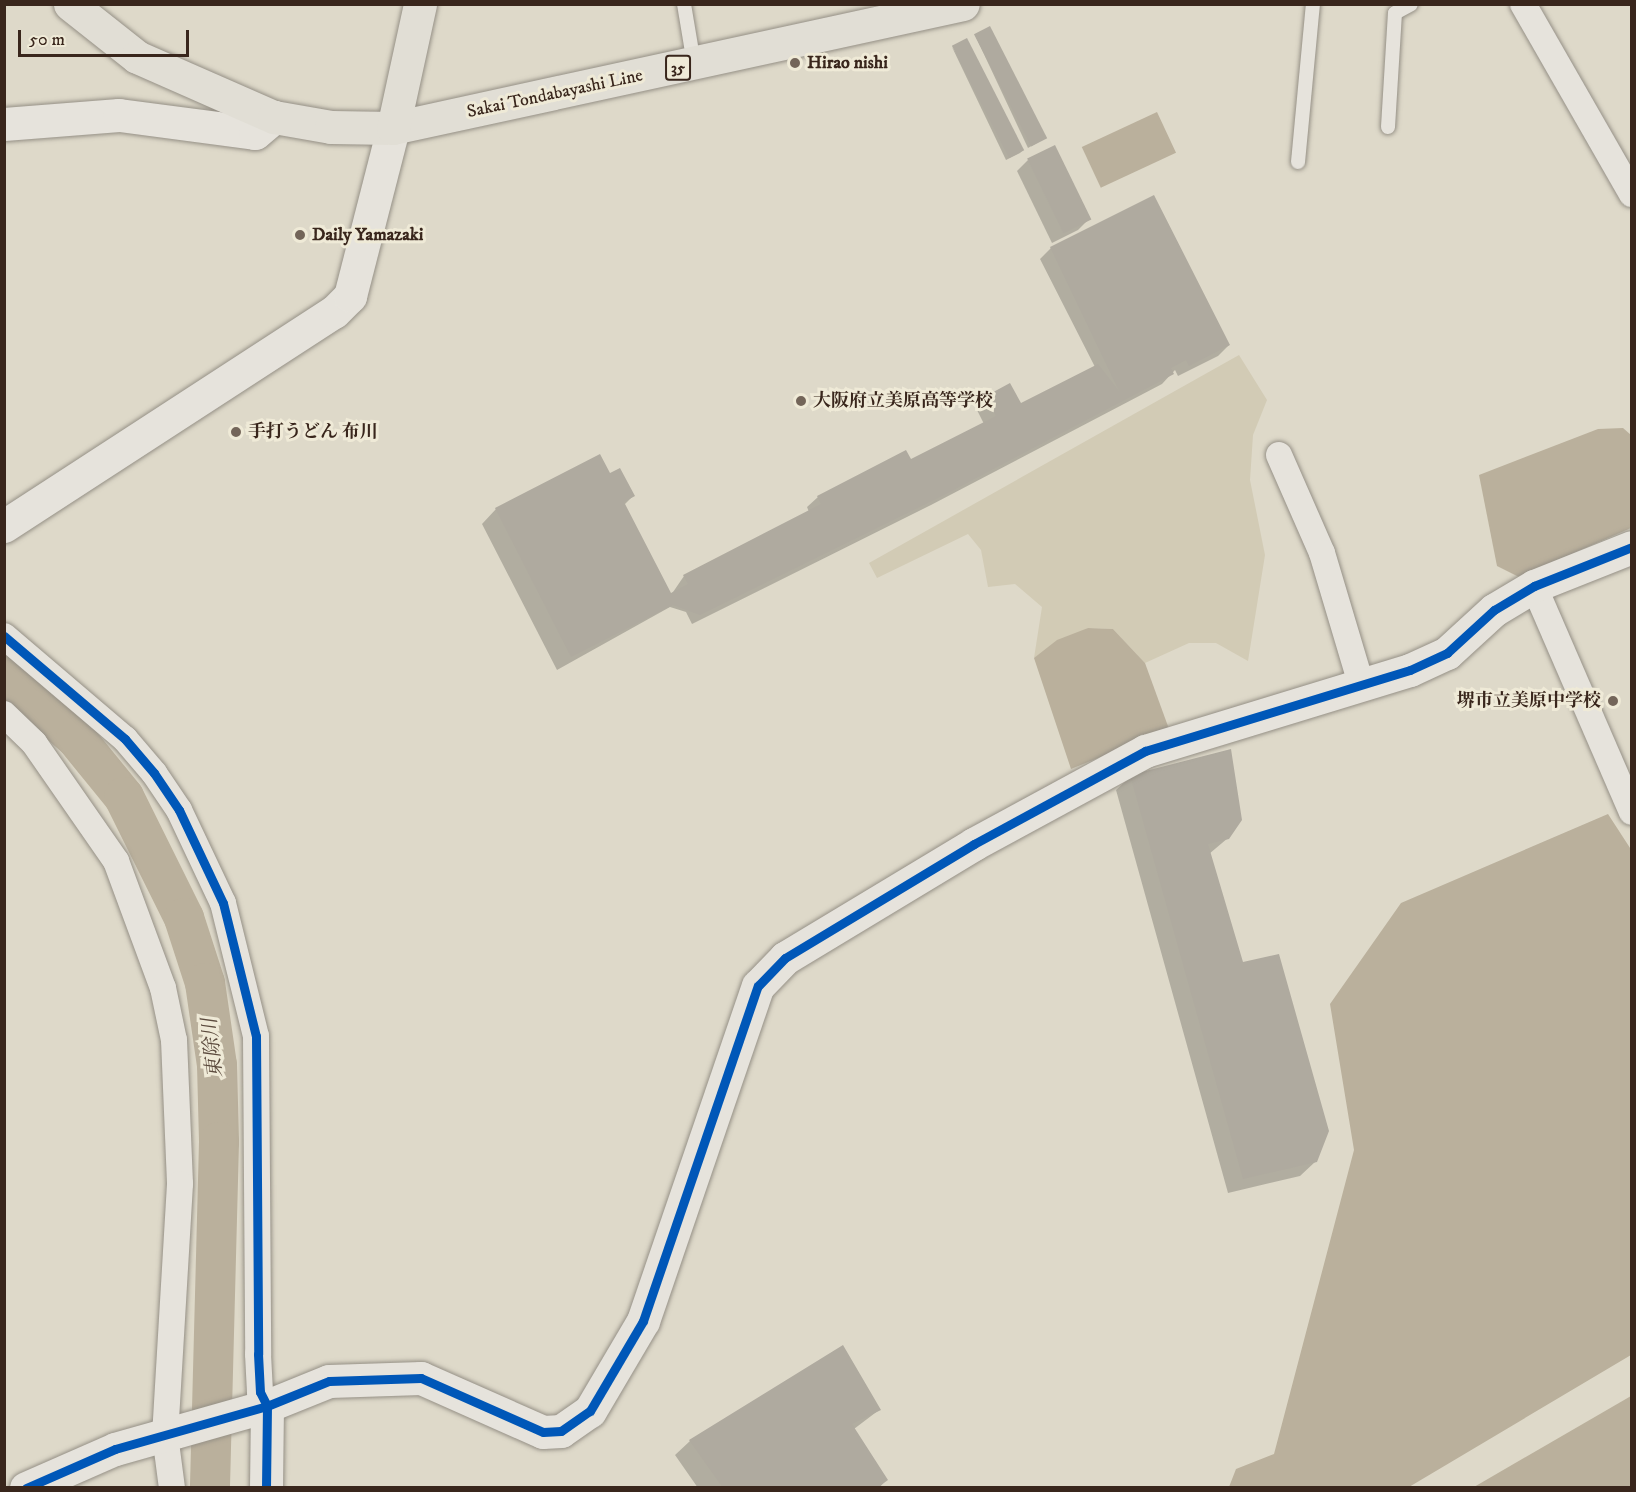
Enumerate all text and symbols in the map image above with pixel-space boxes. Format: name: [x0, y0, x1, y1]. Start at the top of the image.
scale bar: [21, 18, 192, 56]
text: 50 m: [29, 29, 65, 51]
place label: Hirao nishi: [807, 52, 888, 74]
road number: 35: [664, 55, 692, 81]
marker: Hirao nishi: [788, 56, 802, 70]
street label: Sakai Tondabayashi Line: [465, 65, 645, 123]
place label: Daily Yamazaki: [312, 224, 423, 246]
marker: Daily Yamazaki: [293, 228, 307, 242]
place label: 大阪府立美原高等学校: [813, 390, 993, 412]
marker: 大阪府立美原高等学校: [794, 394, 808, 408]
place label: 手打うどん 布川: [248, 421, 378, 443]
marker: 手打うどん 布川: [229, 425, 243, 439]
place label: 堺市立美原中学校: [1457, 690, 1601, 712]
marker: 堺市立美原中学校: [1606, 694, 1620, 708]
water label: 東除川: [198, 1017, 228, 1079]

